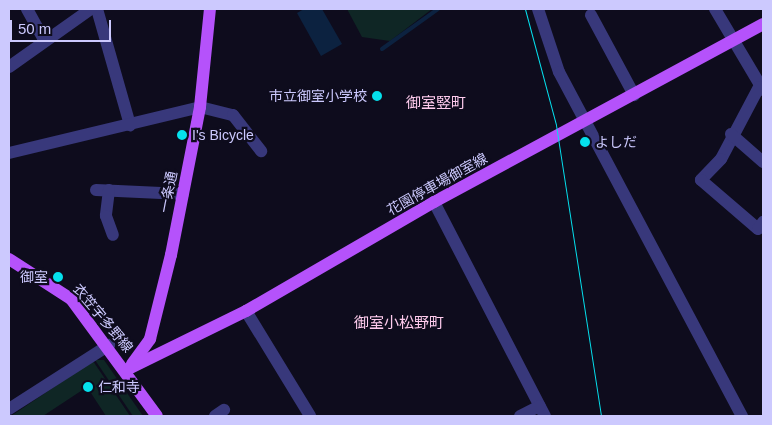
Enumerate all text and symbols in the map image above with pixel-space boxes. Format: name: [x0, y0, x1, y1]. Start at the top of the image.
scale bar: [12, 10, 114, 42]
text: 50 m: [18, 20, 51, 37]
place label: 市立御室小学校: [269, 88, 367, 104]
marker: 市立御室小学校: [371, 90, 383, 102]
district label: 御室竪町: [406, 94, 466, 112]
place label: I's Bicycle: [192, 127, 254, 143]
marker: I's Bicycle: [176, 129, 188, 141]
place label: よしだ: [595, 134, 637, 150]
marker: よしだ: [579, 136, 591, 148]
street label: 花園停車場御室線: [384, 150, 490, 218]
street label: 一条通: [156, 170, 180, 214]
place label: 御室: [20, 269, 48, 285]
marker: 御室: [52, 271, 64, 283]
street label: 衣笠宇多野線: [70, 280, 136, 356]
district label: 御室小松野町: [354, 314, 444, 332]
place label: 仁和寺: [98, 379, 140, 395]
marker: 仁和寺: [82, 381, 94, 393]

